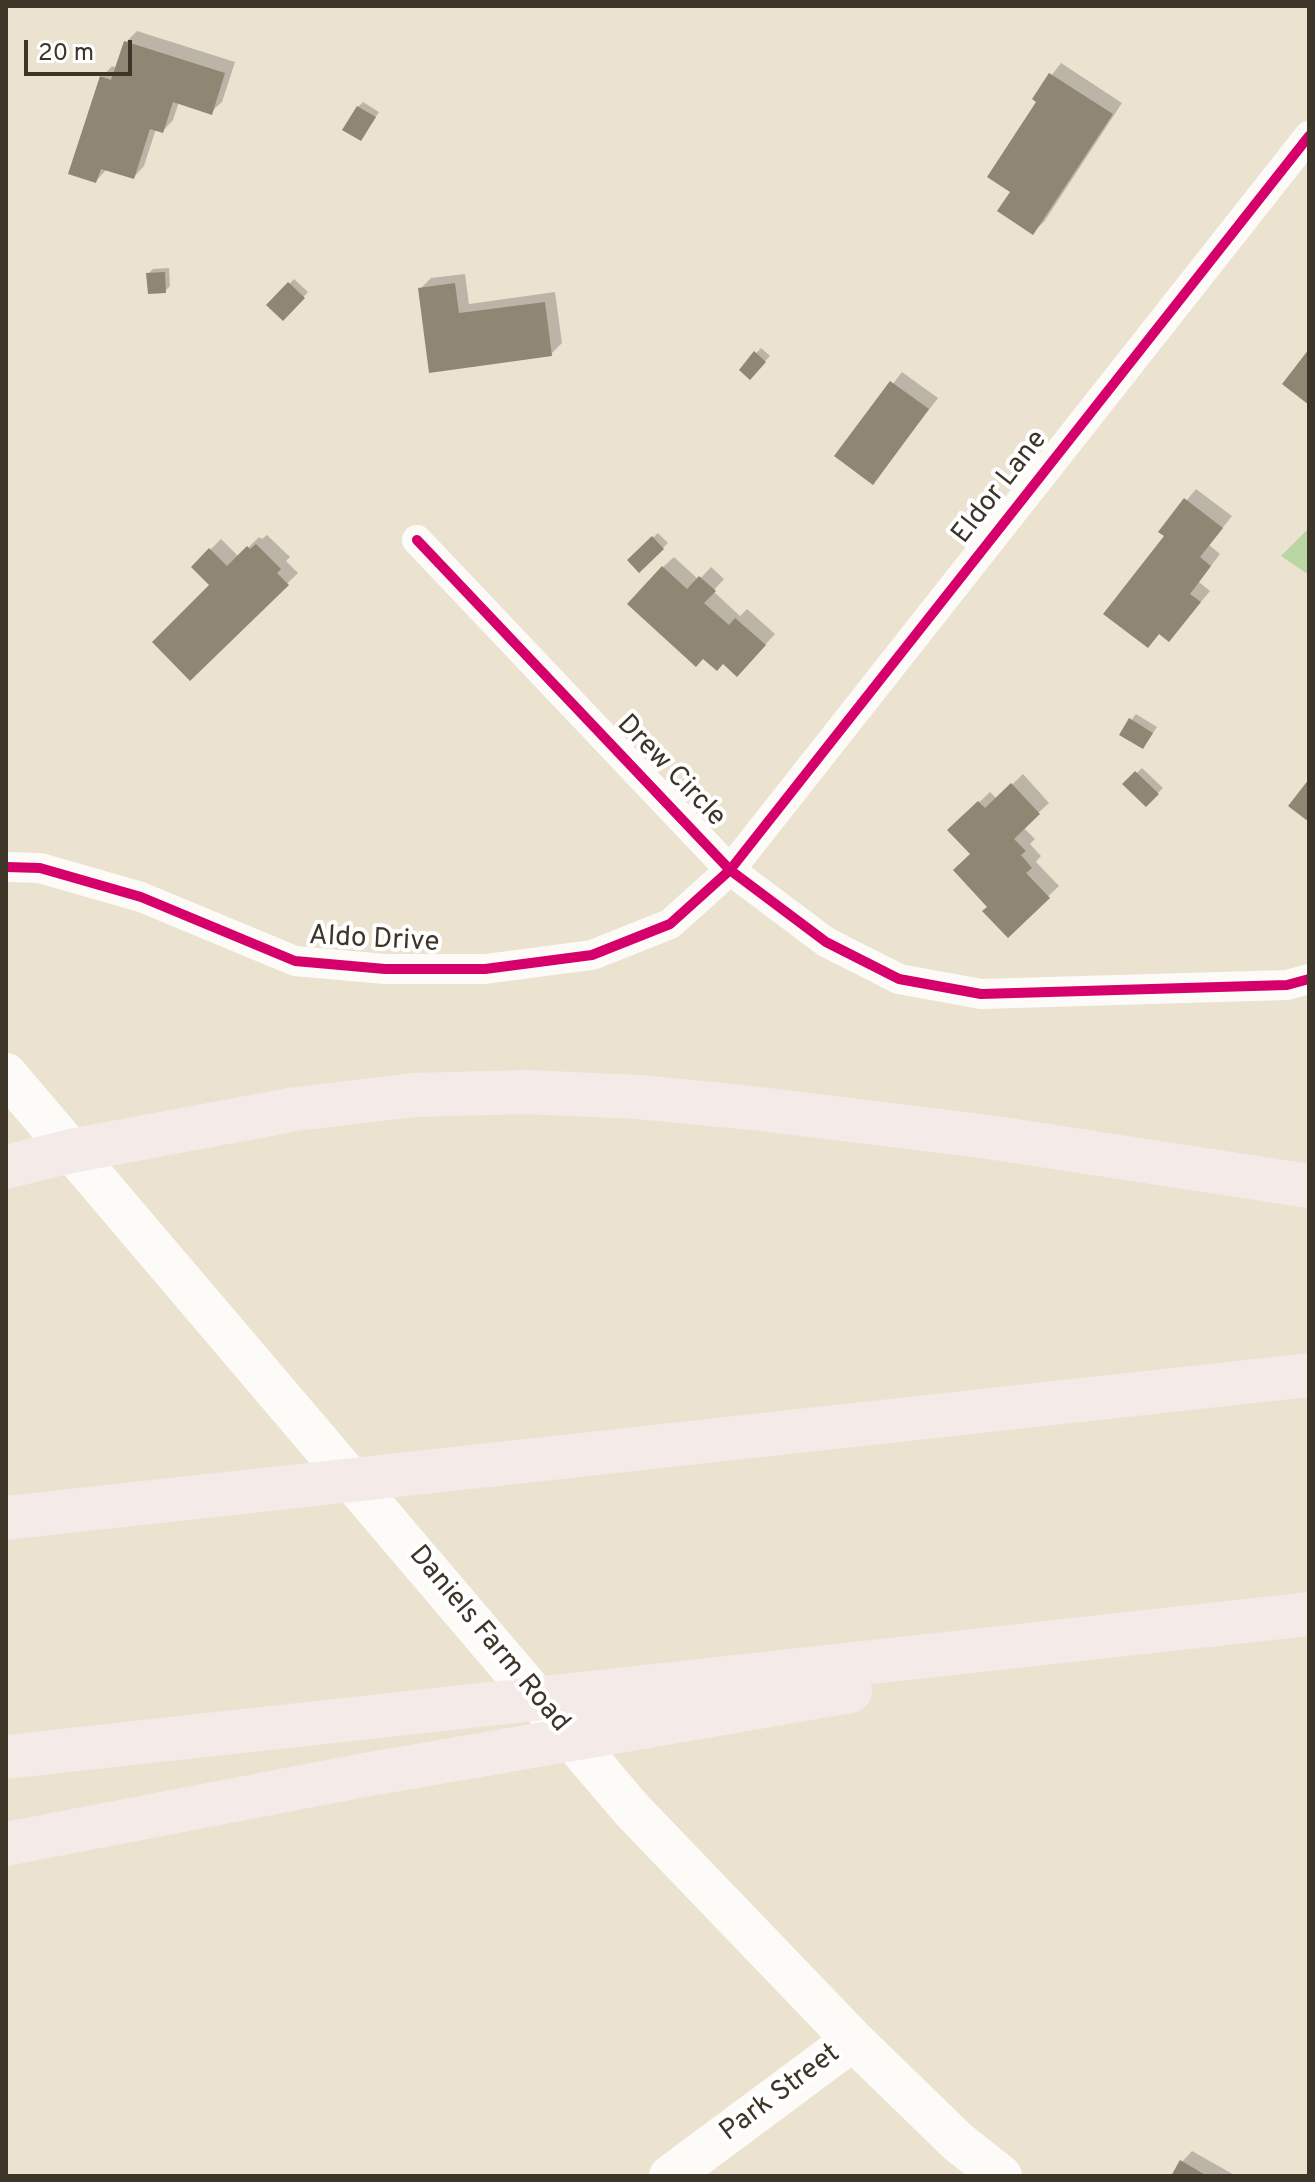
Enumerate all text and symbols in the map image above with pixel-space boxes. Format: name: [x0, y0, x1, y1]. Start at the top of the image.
scale bar: [28, 24, 136, 74]
text: 20 m: [38, 39, 94, 69]
street label: Eldor Lane: [946, 425, 1056, 551]
street label: Drew Circle: [608, 709, 732, 835]
street label: Aldo Drive: [308, 921, 440, 961]
street label: Daniels Farm Road: [400, 1540, 576, 1740]
street label: Park Street: [714, 2038, 848, 2150]

